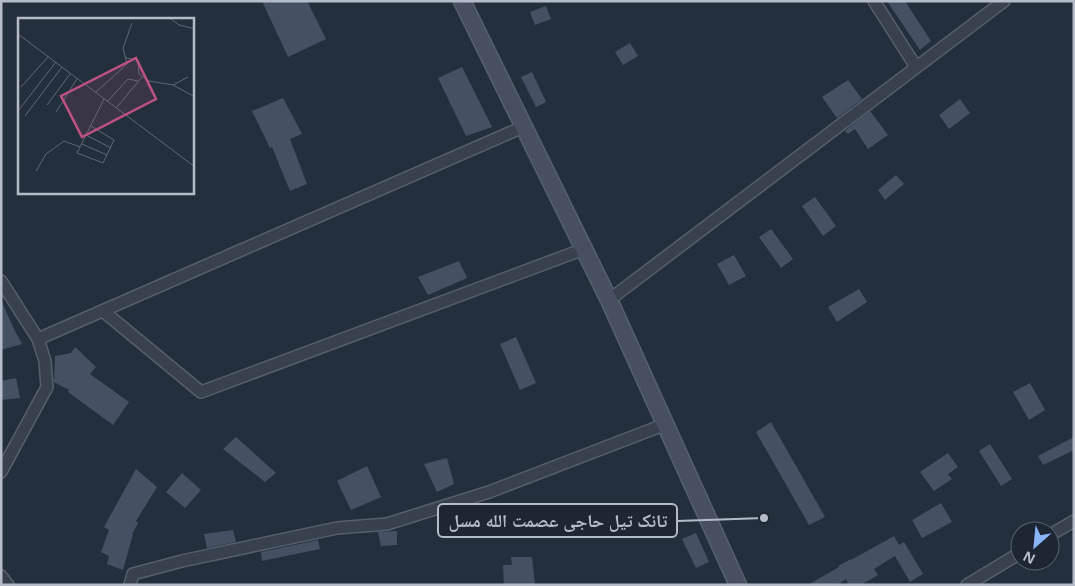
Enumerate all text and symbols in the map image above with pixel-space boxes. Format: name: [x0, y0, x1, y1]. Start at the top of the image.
inset map: [18, 18, 194, 194]
callout: تانک تیل حاجی عصمت الله مسل: [438, 504, 677, 537]
text: تانک تیل حاجی عصمت الله مسل: [449, 508, 668, 532]
north arrow: [1010, 521, 1060, 571]
text: N: [1019, 547, 1038, 569]

